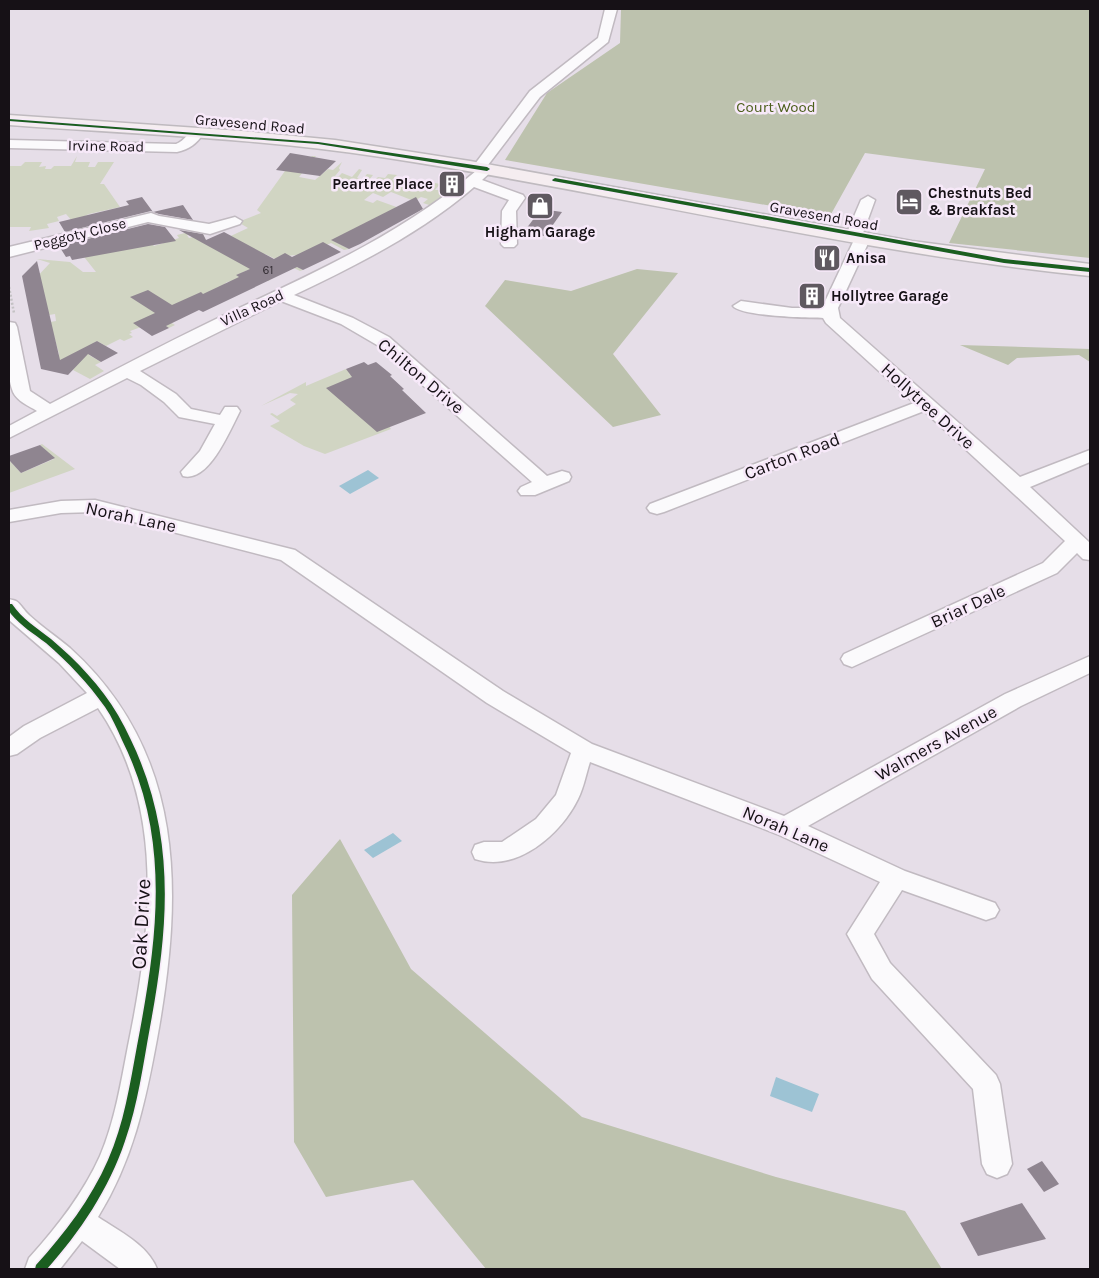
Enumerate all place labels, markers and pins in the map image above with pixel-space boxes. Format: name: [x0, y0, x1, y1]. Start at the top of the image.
building icon: Peartree Place: [437, 169, 467, 199]
place label: Peartree Place: [332, 175, 433, 193]
place label: Chestnuts Bed & Breakfast: [928, 184, 1032, 219]
hotel icon: Chestnuts Bed & Breakfast: [894, 187, 924, 217]
shop icon: Higham Garage: [525, 191, 555, 221]
place label: Higham Garage: [485, 223, 595, 241]
restaurant icon: Anisa: [812, 243, 842, 273]
place label: Anisa: [846, 249, 886, 267]
building icon: Hollytree Garage: [797, 281, 827, 311]
place label: Hollytree Garage: [831, 287, 949, 305]

